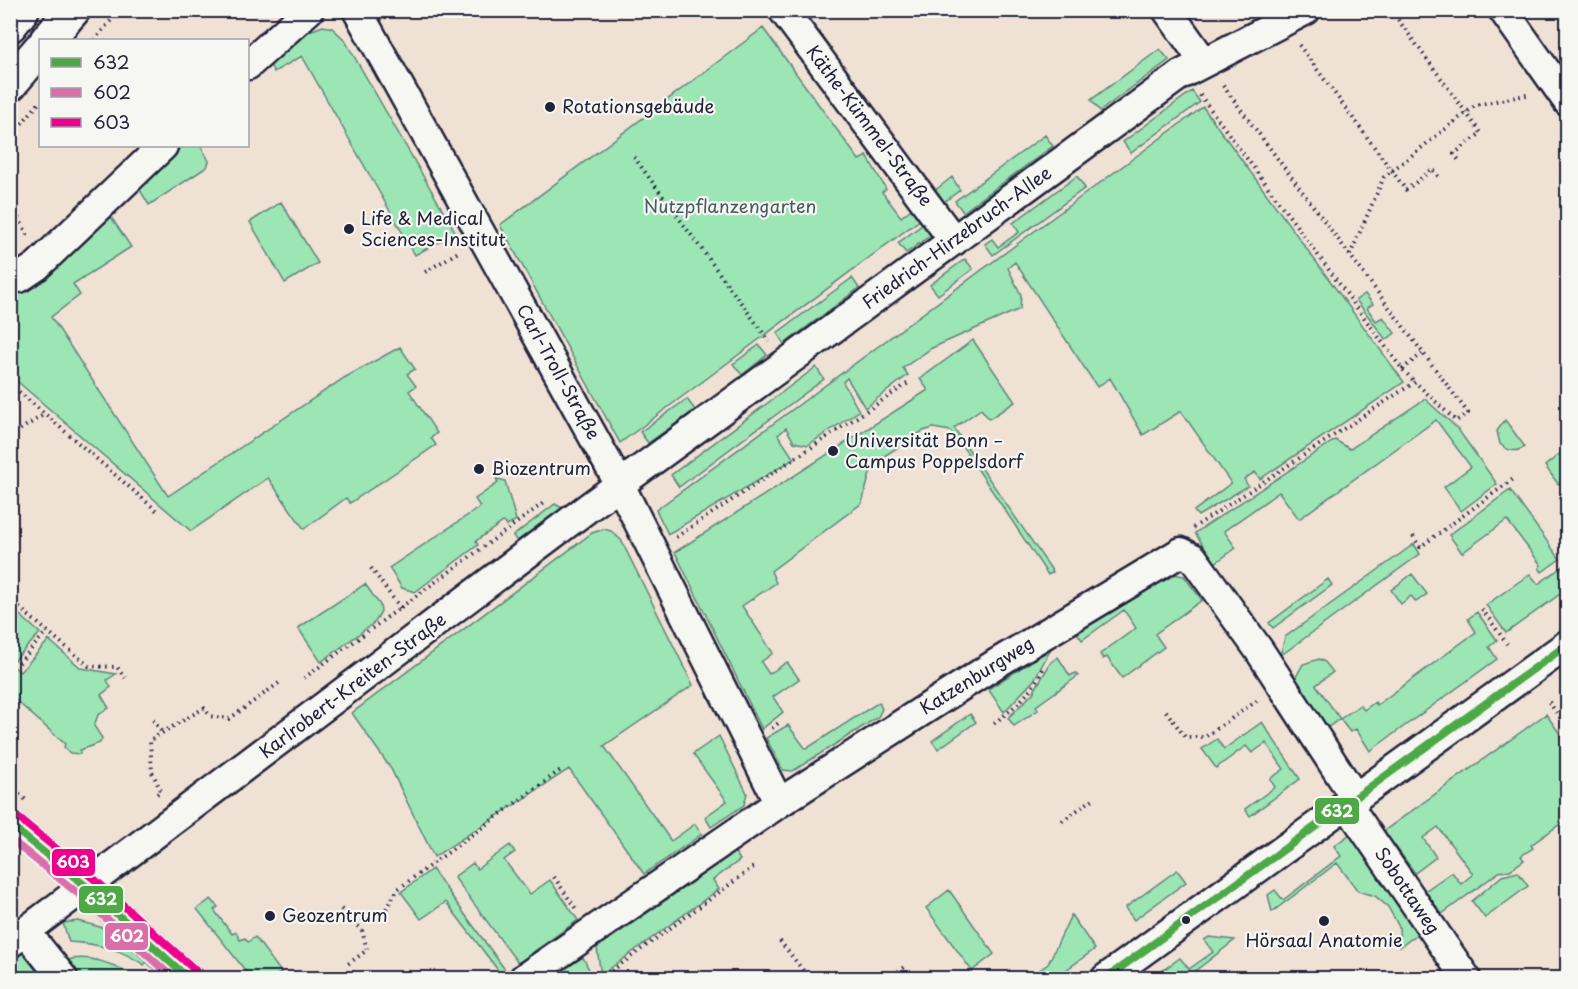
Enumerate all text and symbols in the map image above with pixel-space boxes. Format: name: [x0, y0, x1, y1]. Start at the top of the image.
legend: [39, 39, 249, 147]
street label: Käthe-Kümmel-Straße: [800, 39, 940, 211]
text: 632: [93, 48, 129, 75]
text: 602: [93, 78, 131, 105]
place label: Rotationsgebäude: [562, 92, 714, 119]
marker: Rotationsgebäude: [543, 100, 557, 114]
text: 603: [93, 108, 130, 135]
street label: Friedrich-Hirzebruch-Allee: [856, 159, 1057, 315]
park label: Nutzpflanzengarten: [644, 192, 816, 219]
place label: Life & Medical Sciences-Institut: [361, 204, 506, 252]
marker: Life & Medical Sciences-Institut: [342, 222, 356, 236]
street label: Carl-Troll-Straße: [511, 299, 608, 444]
place label: Universität Bonn – Campus Poppelsdorf: [845, 426, 1025, 474]
marker: Universität Bonn – Campus Poppelsdorf: [826, 444, 840, 458]
place label: Biozentrum: [491, 454, 591, 481]
marker: Biozentrum: [472, 462, 486, 476]
street label: Karlrobert-Kreiten-Straße: [253, 605, 451, 764]
street label: Katzenburgweg: [914, 629, 1039, 721]
line badge: 632: [1314, 797, 1360, 825]
text: 632: [1321, 798, 1353, 822]
street label: Sobottaweg: [1369, 841, 1448, 939]
line badge: 603: [51, 848, 96, 877]
text: 603: [56, 849, 90, 873]
line badge: 632: [78, 885, 124, 914]
text: 632: [85, 886, 117, 910]
place label: Geozentrum: [282, 901, 388, 928]
marker: Geozentrum: [263, 909, 277, 923]
unlabelled marker: [1180, 914, 1192, 926]
marker: Hörsaal Anatomie: [1317, 914, 1331, 928]
line badge: 602: [104, 922, 149, 951]
text: 602: [110, 923, 144, 947]
place label: Hörsaal Anatomie: [1245, 926, 1403, 953]

